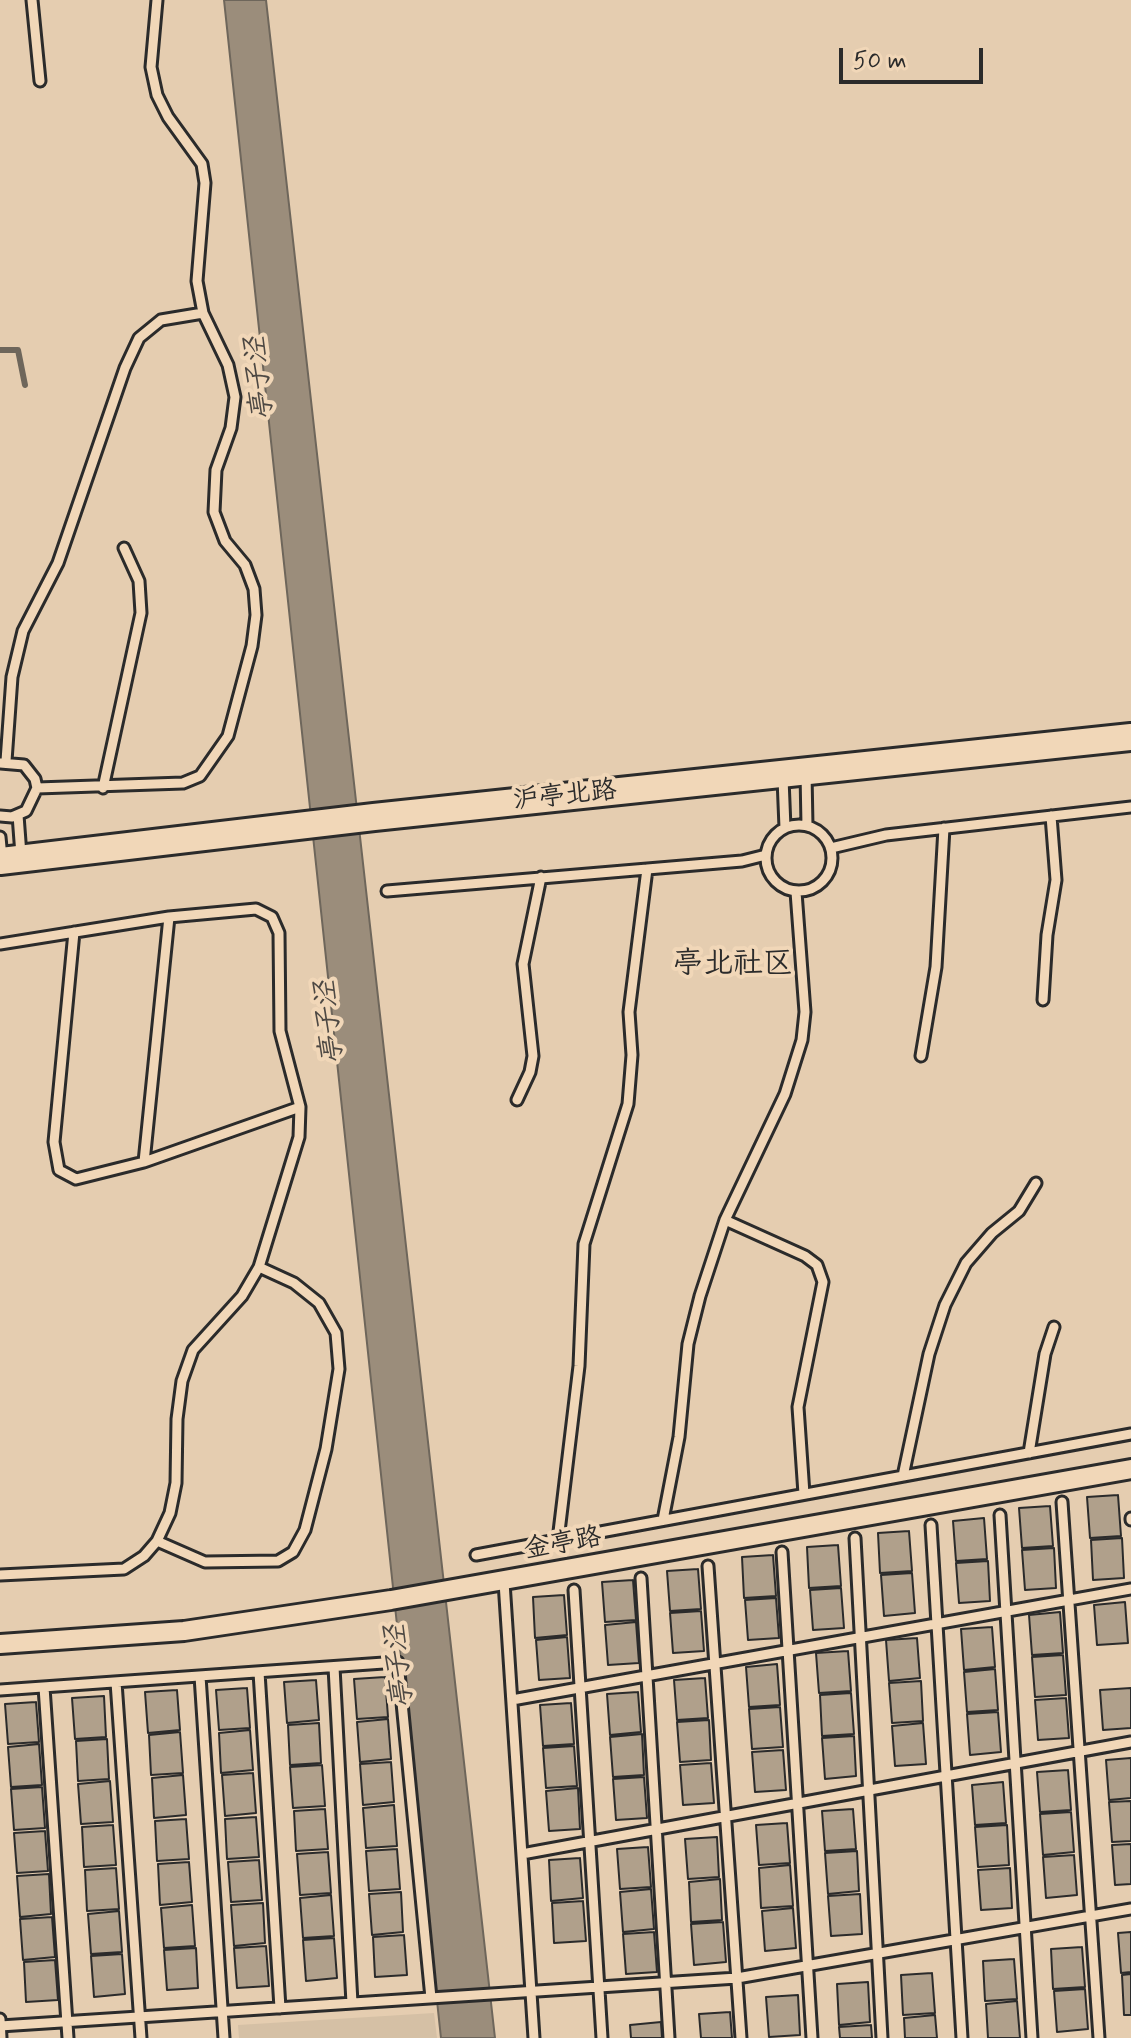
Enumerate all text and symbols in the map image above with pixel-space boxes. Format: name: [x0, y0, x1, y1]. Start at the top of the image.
scale bar: [843, 32, 987, 82]
text: 50 m: [853, 46, 907, 77]
water label: 亭子泾: [240, 334, 282, 422]
street label: 沪亭北路: [512, 776, 618, 818]
district label: 亭北社区: [673, 948, 793, 984]
water label: 亭子泾: [310, 978, 352, 1066]
street label: 金亭路: [522, 1523, 604, 1567]
water label: 亭子泾: [380, 1622, 422, 1710]

